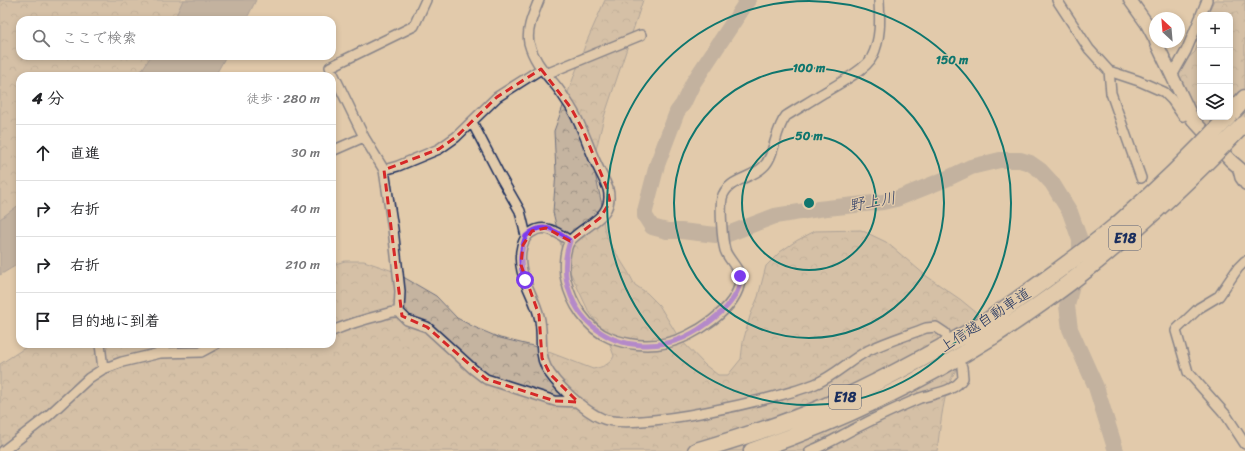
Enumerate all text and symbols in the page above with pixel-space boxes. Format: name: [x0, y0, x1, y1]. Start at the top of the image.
north arrow: [1149, 12, 1185, 48]
map controls: [1197, 12, 1233, 120]
button: +: [1197, 12, 1233, 48]
search box: [16, 16, 336, 60]
text: ここで検索: [62, 25, 137, 51]
icon: search: [30, 27, 52, 49]
button: −: [1197, 48, 1233, 84]
text: 150 m: [936, 49, 969, 71]
text: 100 m: [793, 57, 826, 79]
text: 4 分: [32, 83, 64, 113]
button: layers: [1197, 84, 1233, 120]
text: 徒歩 · 280 m: [247, 87, 320, 110]
text: 50 m: [795, 125, 823, 147]
text: 直進: [70, 140, 100, 166]
text: 30 m: [291, 141, 320, 164]
icon: ahead: [32, 142, 54, 164]
water label: 野上川: [846, 183, 898, 220]
text: 右折: [70, 196, 100, 222]
centre of rings: [802, 196, 816, 210]
text: 40 m: [290, 197, 320, 220]
icon: right: [32, 198, 54, 220]
road number: E18: [1109, 226, 1141, 250]
text: 右折: [70, 252, 100, 278]
text: 210 m: [285, 253, 320, 276]
icon: right: [32, 254, 54, 276]
route end: [731, 267, 749, 285]
route start: [516, 271, 534, 289]
street label: 上信越自動車道: [934, 280, 1036, 360]
text: 目的地に到着: [70, 308, 160, 334]
icon: arrive: [32, 310, 54, 332]
road number: E18: [829, 385, 861, 409]

